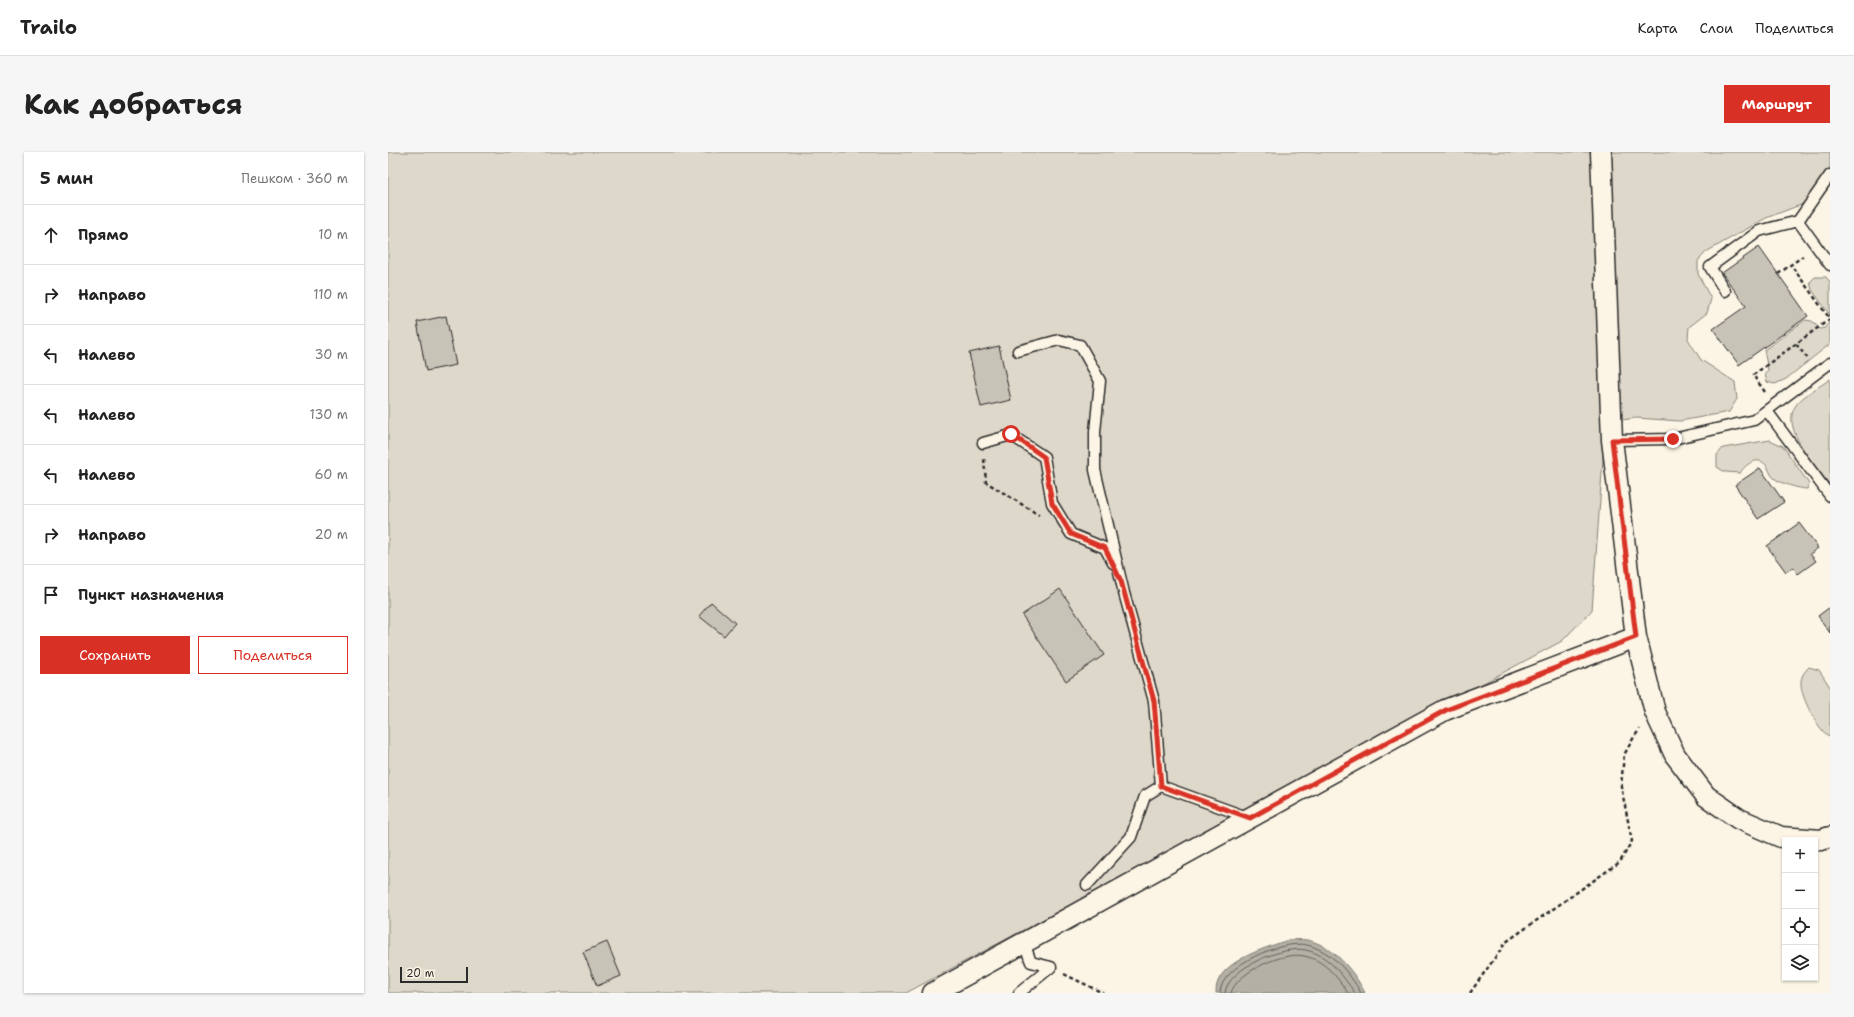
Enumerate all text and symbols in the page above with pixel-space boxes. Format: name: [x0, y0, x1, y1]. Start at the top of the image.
text: Trailo: [20, 15, 77, 40]
text: Карта: [1637, 19, 1678, 37]
text: Слои: [1700, 19, 1733, 37]
text: Поделиться: [1755, 19, 1834, 37]
text: Как добраться: [24, 85, 243, 123]
button: Маршрут: [1724, 85, 1830, 123]
text: 5 мин: [40, 167, 93, 189]
text: Пешком · 360 m: [241, 170, 348, 187]
icon: ahead: [40, 224, 62, 246]
text: Прямо: [78, 225, 128, 245]
text: 10 m: [318, 226, 348, 243]
icon: right: [40, 284, 62, 306]
text: Направо: [78, 285, 146, 305]
text: 110 m: [313, 286, 348, 303]
icon: left: [40, 344, 62, 366]
text: Налево: [78, 345, 136, 365]
text: 30 m: [314, 346, 348, 363]
icon: left: [40, 404, 62, 426]
text: Налево: [78, 405, 136, 425]
text: 130 m: [310, 406, 348, 423]
route start: [1002, 425, 1020, 443]
route end: [1664, 430, 1682, 448]
icon: left: [40, 464, 62, 486]
text: Налево: [78, 465, 136, 485]
text: 60 m: [315, 466, 348, 483]
icon: right: [40, 524, 62, 546]
text: Направо: [78, 525, 146, 545]
text: 20 m: [315, 526, 348, 543]
icon: arrive: [40, 584, 62, 606]
text: Пункт назначения: [78, 585, 224, 605]
button: Сохранить: [40, 636, 190, 674]
button: Поделиться: [198, 636, 348, 674]
map controls: [1782, 837, 1818, 981]
button: +: [1782, 837, 1818, 873]
button: −: [1782, 873, 1818, 909]
button: locate: [1782, 909, 1818, 945]
button: layers: [1782, 945, 1818, 981]
scale bar: [400, 965, 468, 984]
text: 20 m: [406, 966, 434, 981]

